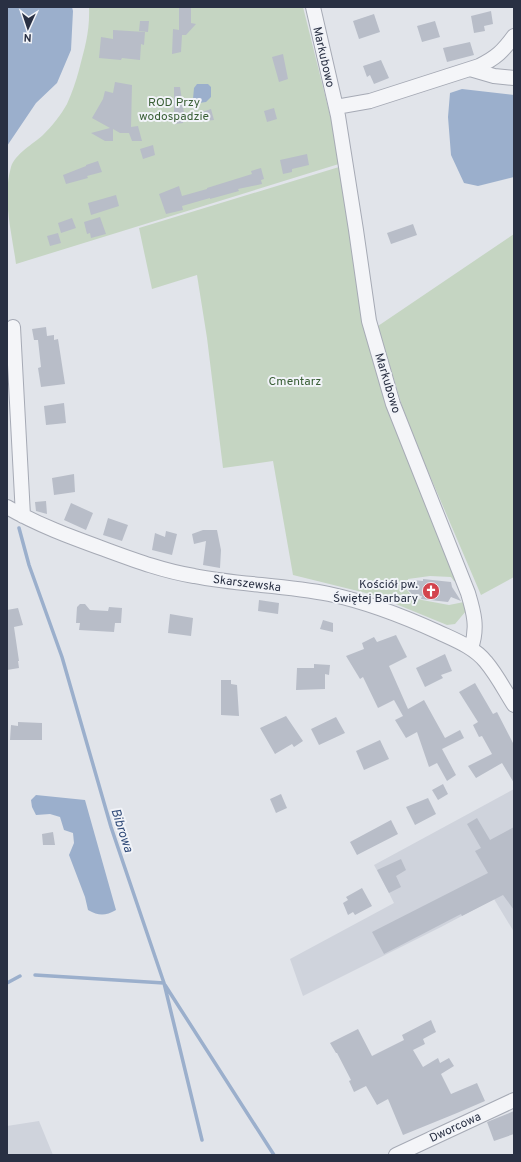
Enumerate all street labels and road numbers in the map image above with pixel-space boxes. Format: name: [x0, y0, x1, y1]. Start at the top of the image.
street label: Markubowo: [308, 25, 338, 90]
street label: Markubowo: [370, 351, 404, 416]
street label: Skarszewska: [212, 572, 282, 596]
street label: Dworcowa: [427, 1109, 484, 1147]

